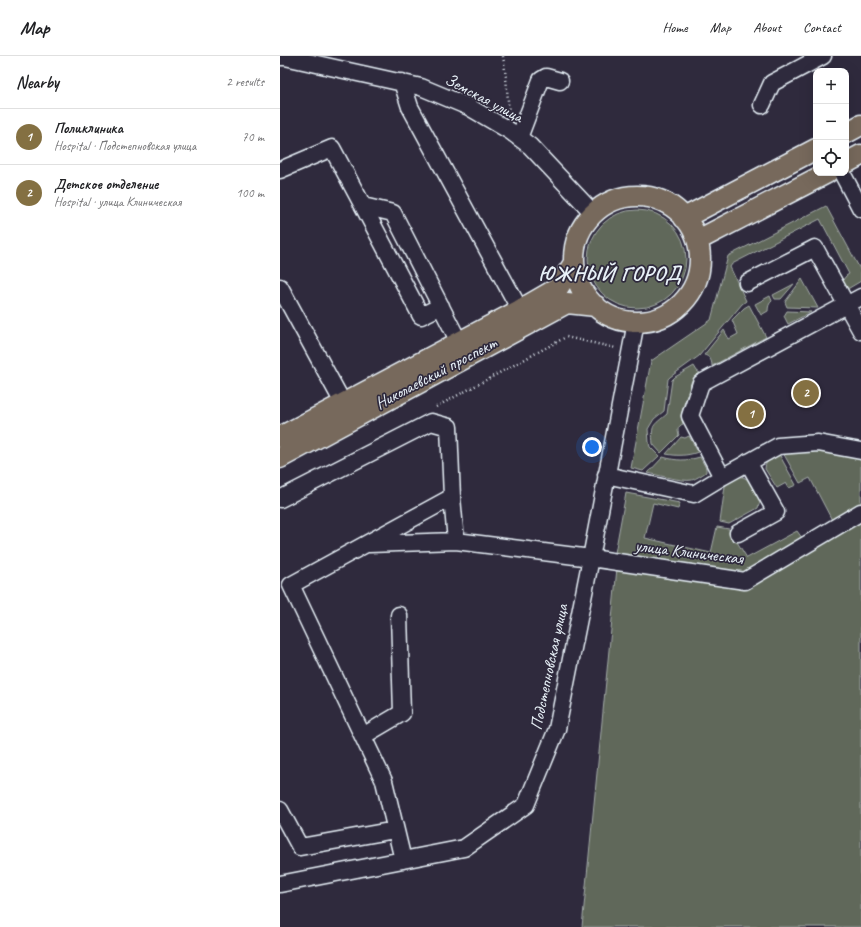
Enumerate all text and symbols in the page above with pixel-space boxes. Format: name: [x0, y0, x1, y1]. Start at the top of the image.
text: Map: [20, 16, 50, 40]
text: Home: [662, 19, 688, 36]
text: Map: [710, 19, 731, 36]
text: About: [753, 19, 781, 36]
text: Contact: [803, 19, 841, 36]
map controls: [813, 68, 849, 176]
button: +: [813, 68, 849, 104]
street label: Земская улица: [441, 69, 528, 128]
text: Nearby: [16, 72, 59, 93]
text: 2 results: [226, 74, 264, 90]
button: −: [813, 104, 849, 140]
text: Поликлиника: [54, 119, 123, 138]
text: 1: [26, 129, 32, 145]
text: 70 m: [242, 129, 264, 145]
text: Hospital · Подстепновская улица: [54, 138, 196, 154]
button: locate: [813, 140, 849, 176]
text: Детское отделение: [54, 175, 158, 194]
text: 2: [26, 185, 32, 201]
text: 100 m: [236, 185, 264, 201]
text: Hospital · улица Клиническая: [54, 194, 181, 210]
district label: ЮЖНЫЙ ГОРОД: [538, 260, 683, 286]
street label: Николаевский проспект: [372, 332, 501, 414]
pin: 2: [793, 378, 819, 408]
pin: 1: [738, 399, 764, 429]
your location: [582, 437, 602, 457]
street label: улица Клиническая: [633, 535, 746, 569]
street label: Подстепновская улица: [525, 601, 573, 732]

